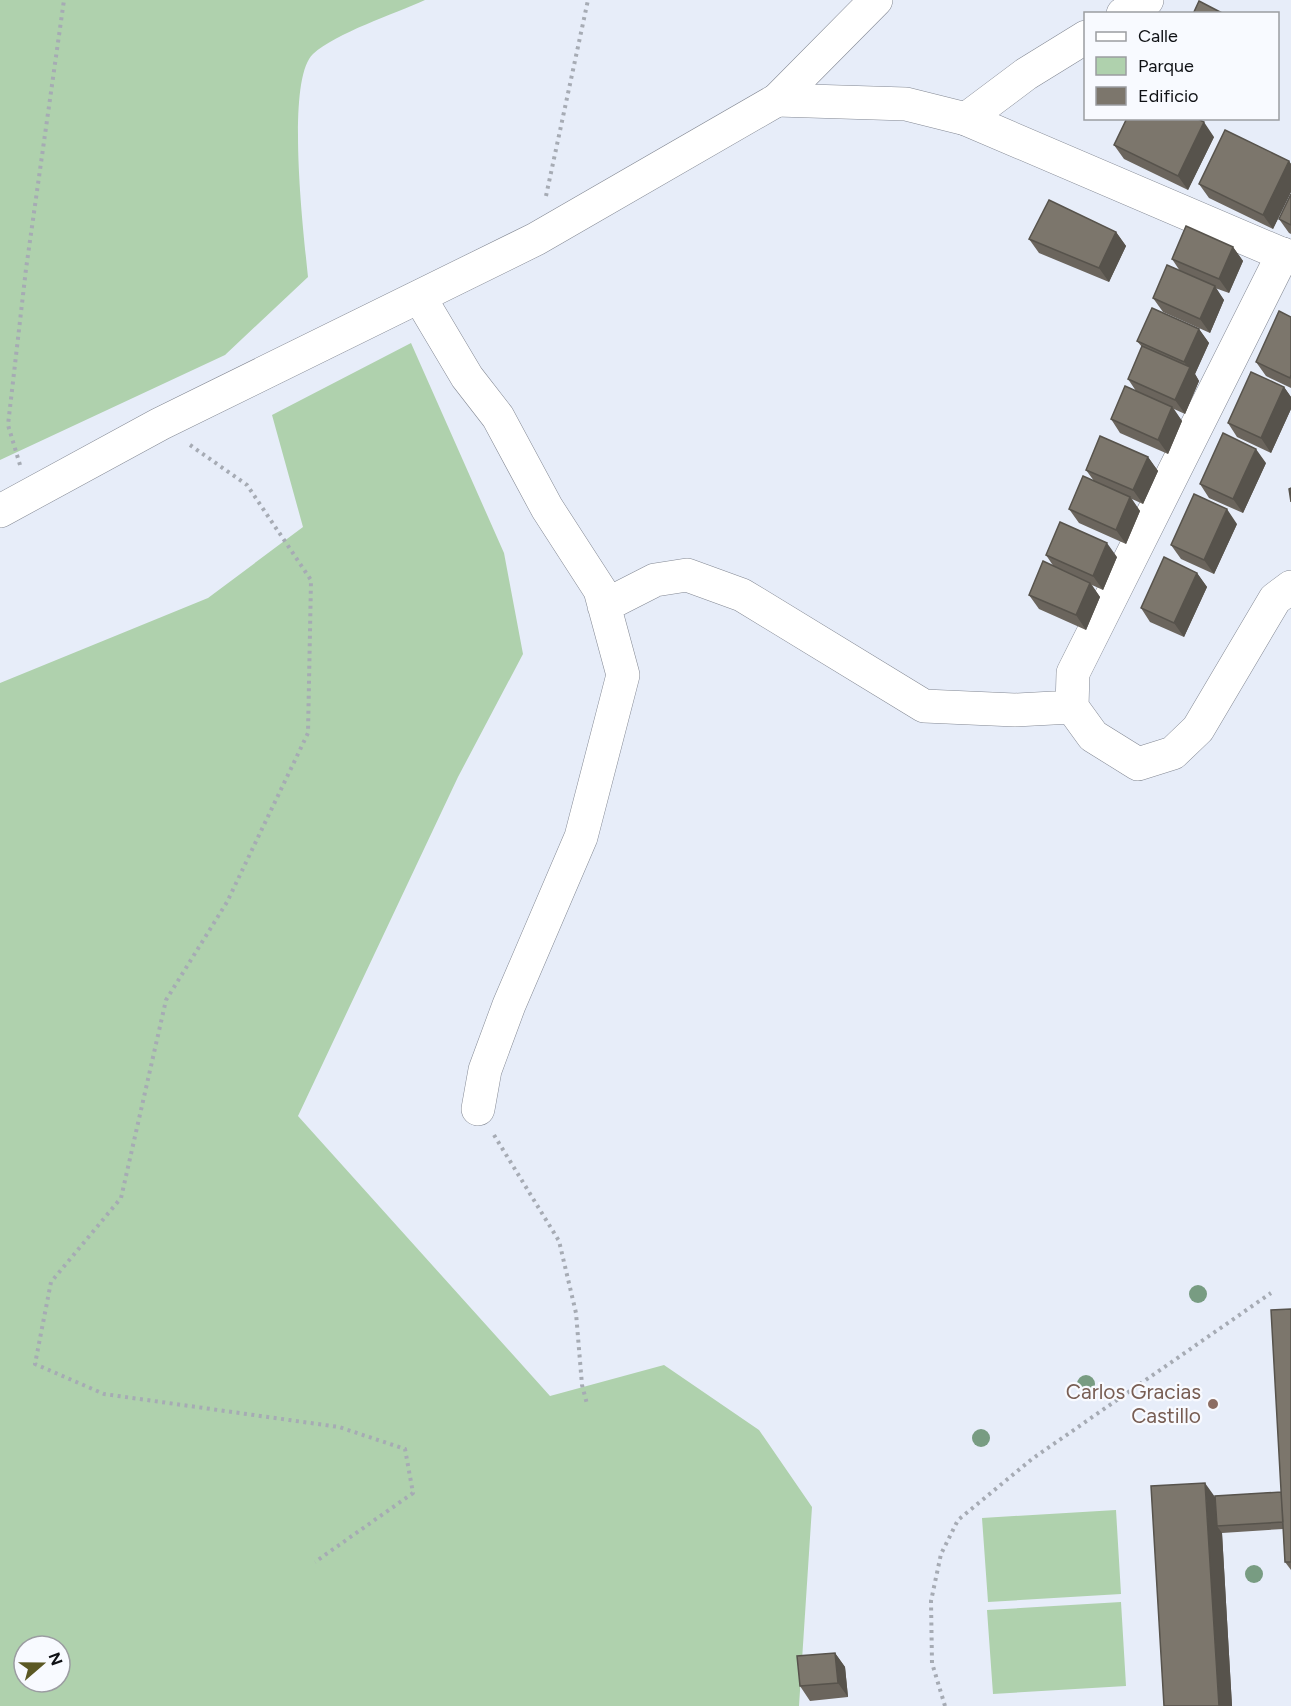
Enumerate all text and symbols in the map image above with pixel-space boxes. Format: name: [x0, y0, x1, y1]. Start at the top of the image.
legend: [1084, 12, 1279, 120]
text: Calle: [1138, 25, 1178, 47]
text: Parque: [1138, 55, 1194, 77]
text: Edificio: [1138, 85, 1199, 107]
place label: Carlos Gracias Castillo: [1066, 1379, 1201, 1428]
marker: Carlos Gracias Castillo: [1206, 1397, 1220, 1411]
north arrow: [12, 1634, 72, 1694]
text: N: [45, 1650, 67, 1668]

